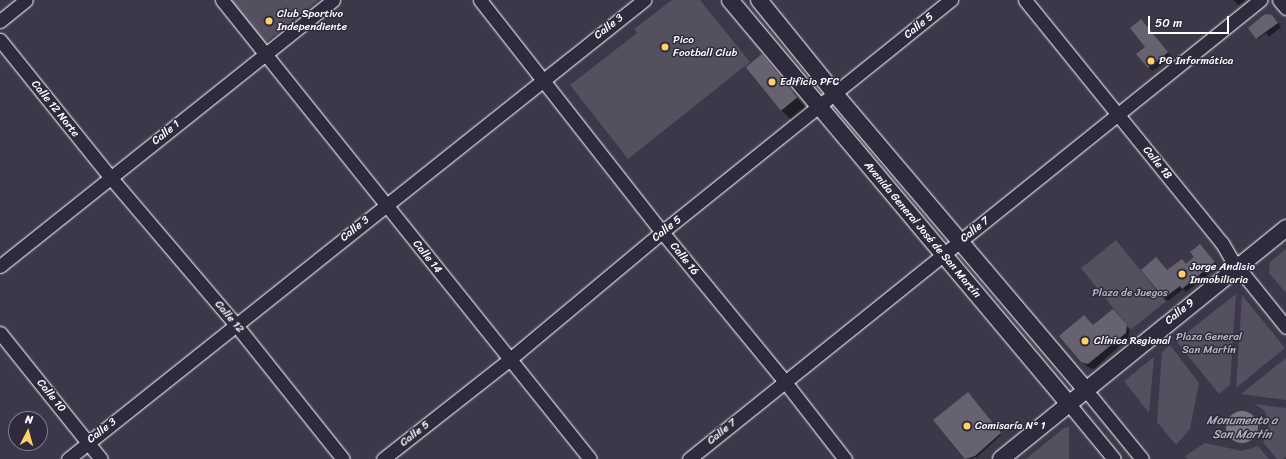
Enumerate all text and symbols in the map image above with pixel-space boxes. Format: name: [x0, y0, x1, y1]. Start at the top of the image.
place label: Club Sportivo Independiente: [277, 8, 347, 34]
scale bar: [1150, 8, 1231, 34]
street label: Calle 5: [902, 10, 936, 42]
street label: Calle 3: [592, 12, 626, 42]
text: 50 m: [1155, 12, 1182, 34]
marker: Club Sportivo Independiente: [264, 16, 274, 26]
place label: Pico Football Club: [673, 34, 737, 60]
marker: Pico Football Club: [660, 42, 670, 52]
place label: PG Informática: [1159, 54, 1233, 68]
marker: PG Informática: [1146, 56, 1156, 66]
place label: Edificio PFC: [780, 75, 839, 89]
marker: Edificio PFC: [767, 77, 777, 87]
street label: Calle 12 Norte: [28, 78, 82, 140]
street label: Calle 1: [149, 118, 183, 148]
street label: Calle 18: [1140, 144, 1174, 182]
street label: Avenida General José de San Martín: [861, 159, 983, 301]
street label: Calle 3: [338, 213, 372, 245]
street label: Calle 5: [650, 213, 684, 245]
street label: Calle 7: [958, 214, 992, 246]
street label: Calle 14: [410, 238, 444, 276]
street label: Calle 16: [667, 240, 701, 278]
place label: Jorge Andisio Inmobiliaria: [1190, 261, 1254, 287]
marker: Jorge Andisio Inmobiliaria: [1177, 269, 1187, 279]
park label: Plaza de Juegos: [1092, 286, 1168, 300]
street label: Calle 9: [1163, 296, 1197, 328]
street label: Calle 12: [212, 298, 246, 336]
park label: Plaza General San Martín: [1176, 331, 1242, 357]
place label: Clínica Regional: [1094, 334, 1171, 348]
marker: Clínica Regional: [1079, 335, 1091, 347]
street label: Calle 10: [34, 377, 68, 415]
text: N: [24, 410, 34, 429]
north arrow: [8, 411, 48, 451]
water label: Monumento a San Martín: [1207, 414, 1277, 442]
street label: Calle 3: [85, 416, 119, 446]
street label: Calle 7: [705, 416, 739, 448]
street label: Calle 5: [398, 418, 432, 450]
place label: Comisaría N° 1: [975, 419, 1045, 433]
marker: Comisaría N° 1: [962, 421, 972, 431]

